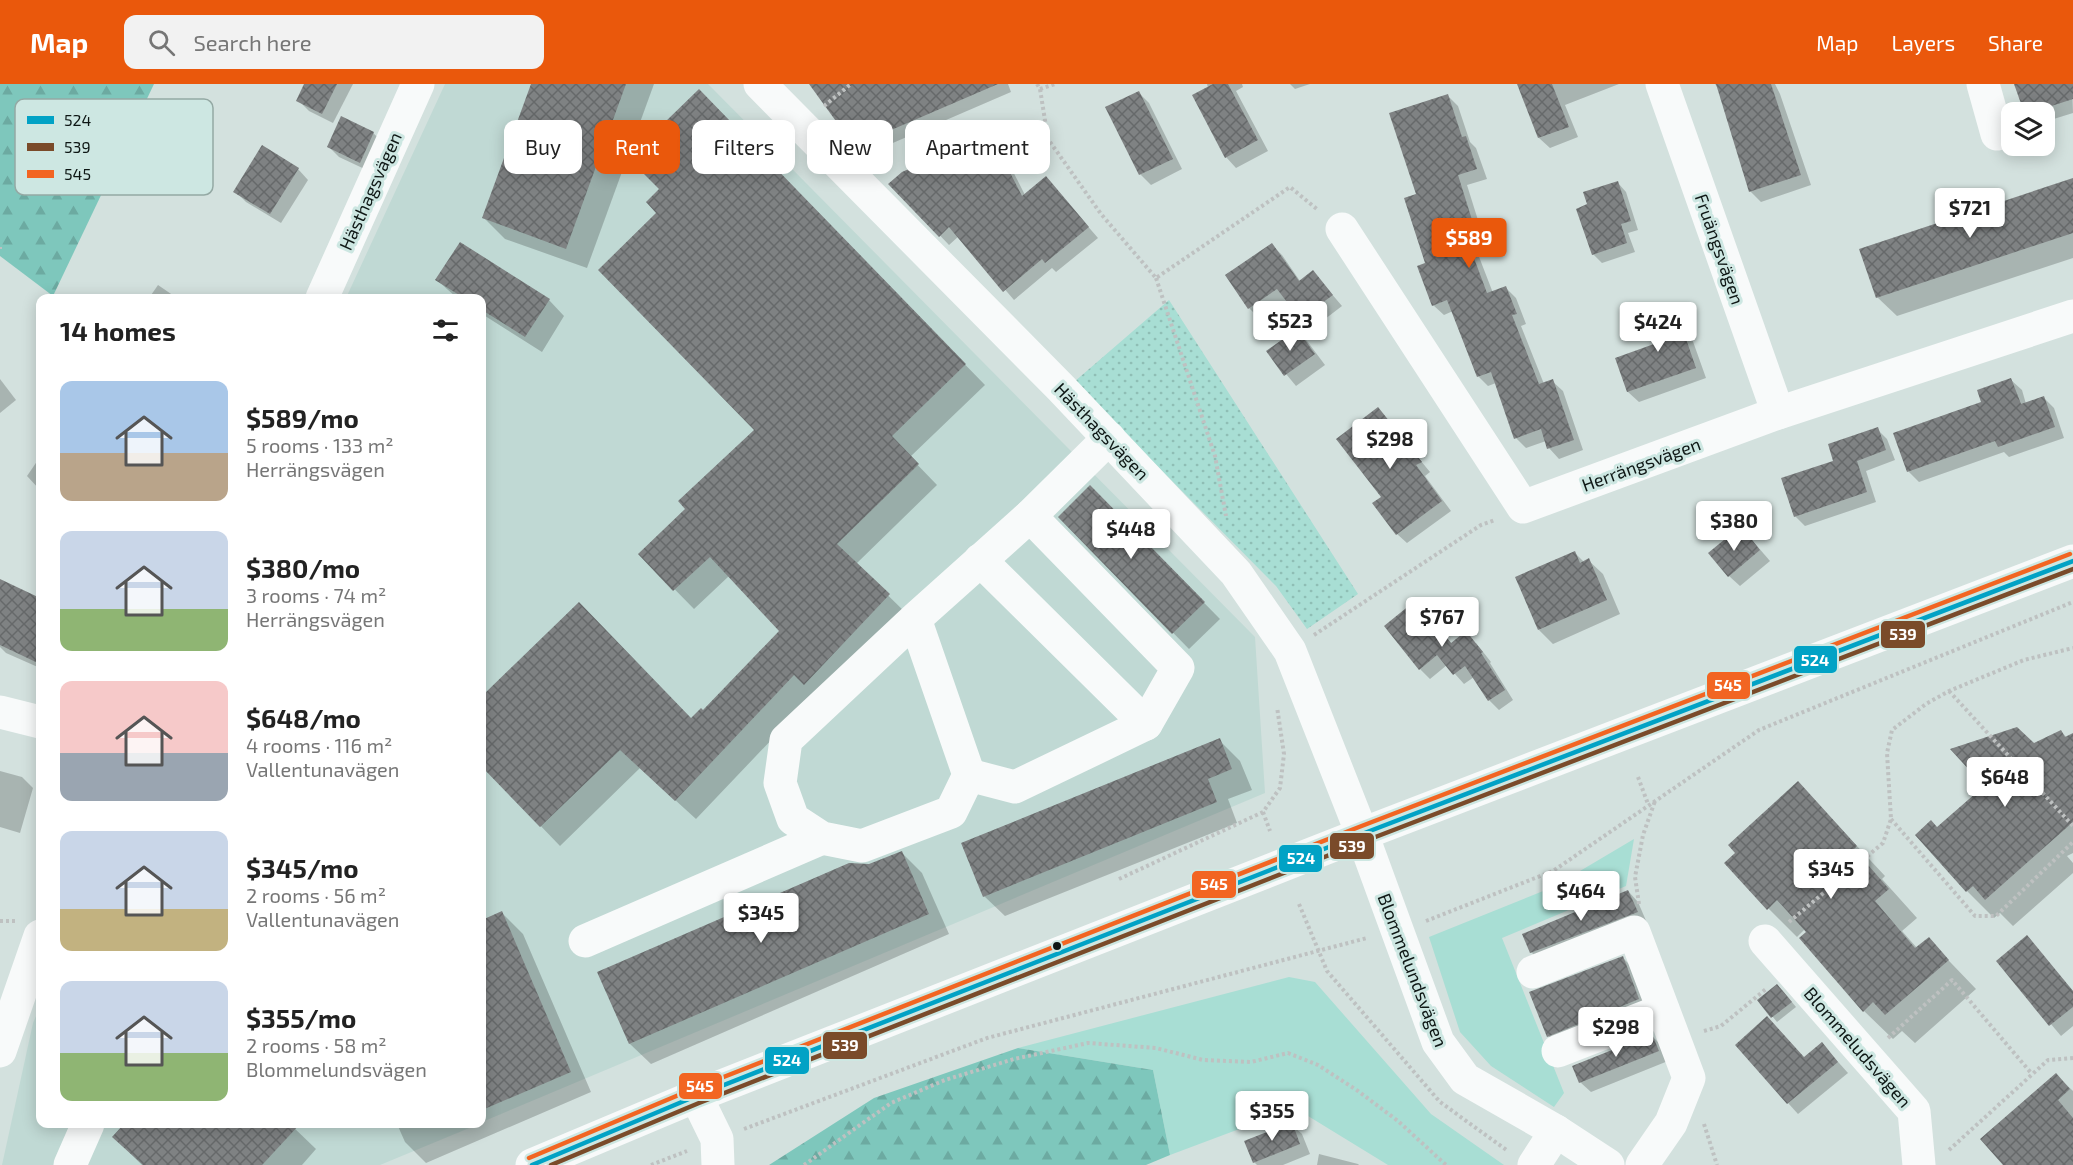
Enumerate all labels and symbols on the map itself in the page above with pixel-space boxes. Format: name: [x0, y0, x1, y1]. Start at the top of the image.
legend: [15, 99, 213, 195]
text: 524: [64, 110, 92, 129]
street label: Hästhagsvägen: [334, 129, 406, 253]
text: 539: [64, 137, 91, 156]
text: 545: [64, 164, 91, 183]
pin: $721: [1934, 188, 2006, 239]
street label: Fruängsvägen: [1691, 191, 1749, 307]
pin: $589: [1433, 218, 1505, 269]
pin: $523: [1254, 301, 1326, 352]
pin: $424: [1622, 302, 1694, 353]
street label: Hästhagsvägen: [1050, 378, 1154, 484]
pin: $298: [1354, 419, 1426, 470]
street label: Herrängsvägen: [1578, 432, 1704, 496]
pin: $380: [1698, 501, 1770, 552]
pin: $448: [1095, 509, 1167, 560]
pin: $767: [1406, 597, 1478, 648]
line badge: 539: [1880, 620, 1926, 649]
text: 539: [1889, 624, 1917, 643]
line badge: 524: [1793, 645, 1838, 674]
text: 524: [1801, 650, 1829, 669]
line badge: 545: [1706, 671, 1751, 700]
text: 545: [1714, 675, 1742, 694]
pin: $648: [1969, 757, 2041, 808]
line badge: 539: [1329, 832, 1375, 860]
text: 539: [1338, 836, 1366, 855]
line badge: 524: [1278, 844, 1323, 873]
text: 524: [1287, 848, 1315, 867]
pin: $345: [1795, 849, 1867, 900]
line badge: 545: [1191, 870, 1237, 899]
pin: $464: [1545, 871, 1617, 922]
text: 545: [1200, 874, 1228, 893]
street label: Blommelundsvägen: [1374, 890, 1452, 1050]
pin: $345: [725, 893, 797, 944]
unlabelled marker: [1051, 940, 1063, 952]
street label: Blommeludsvägen: [1800, 982, 1916, 1112]
pin: $298: [1580, 1007, 1652, 1058]
line badge: 539: [822, 1031, 868, 1060]
text: 539: [831, 1035, 859, 1054]
line badge: 524: [764, 1046, 810, 1075]
text: 524: [773, 1050, 801, 1069]
line badge: 545: [678, 1072, 723, 1100]
text: 545: [686, 1076, 714, 1095]
pin: $355: [1236, 1091, 1308, 1142]

